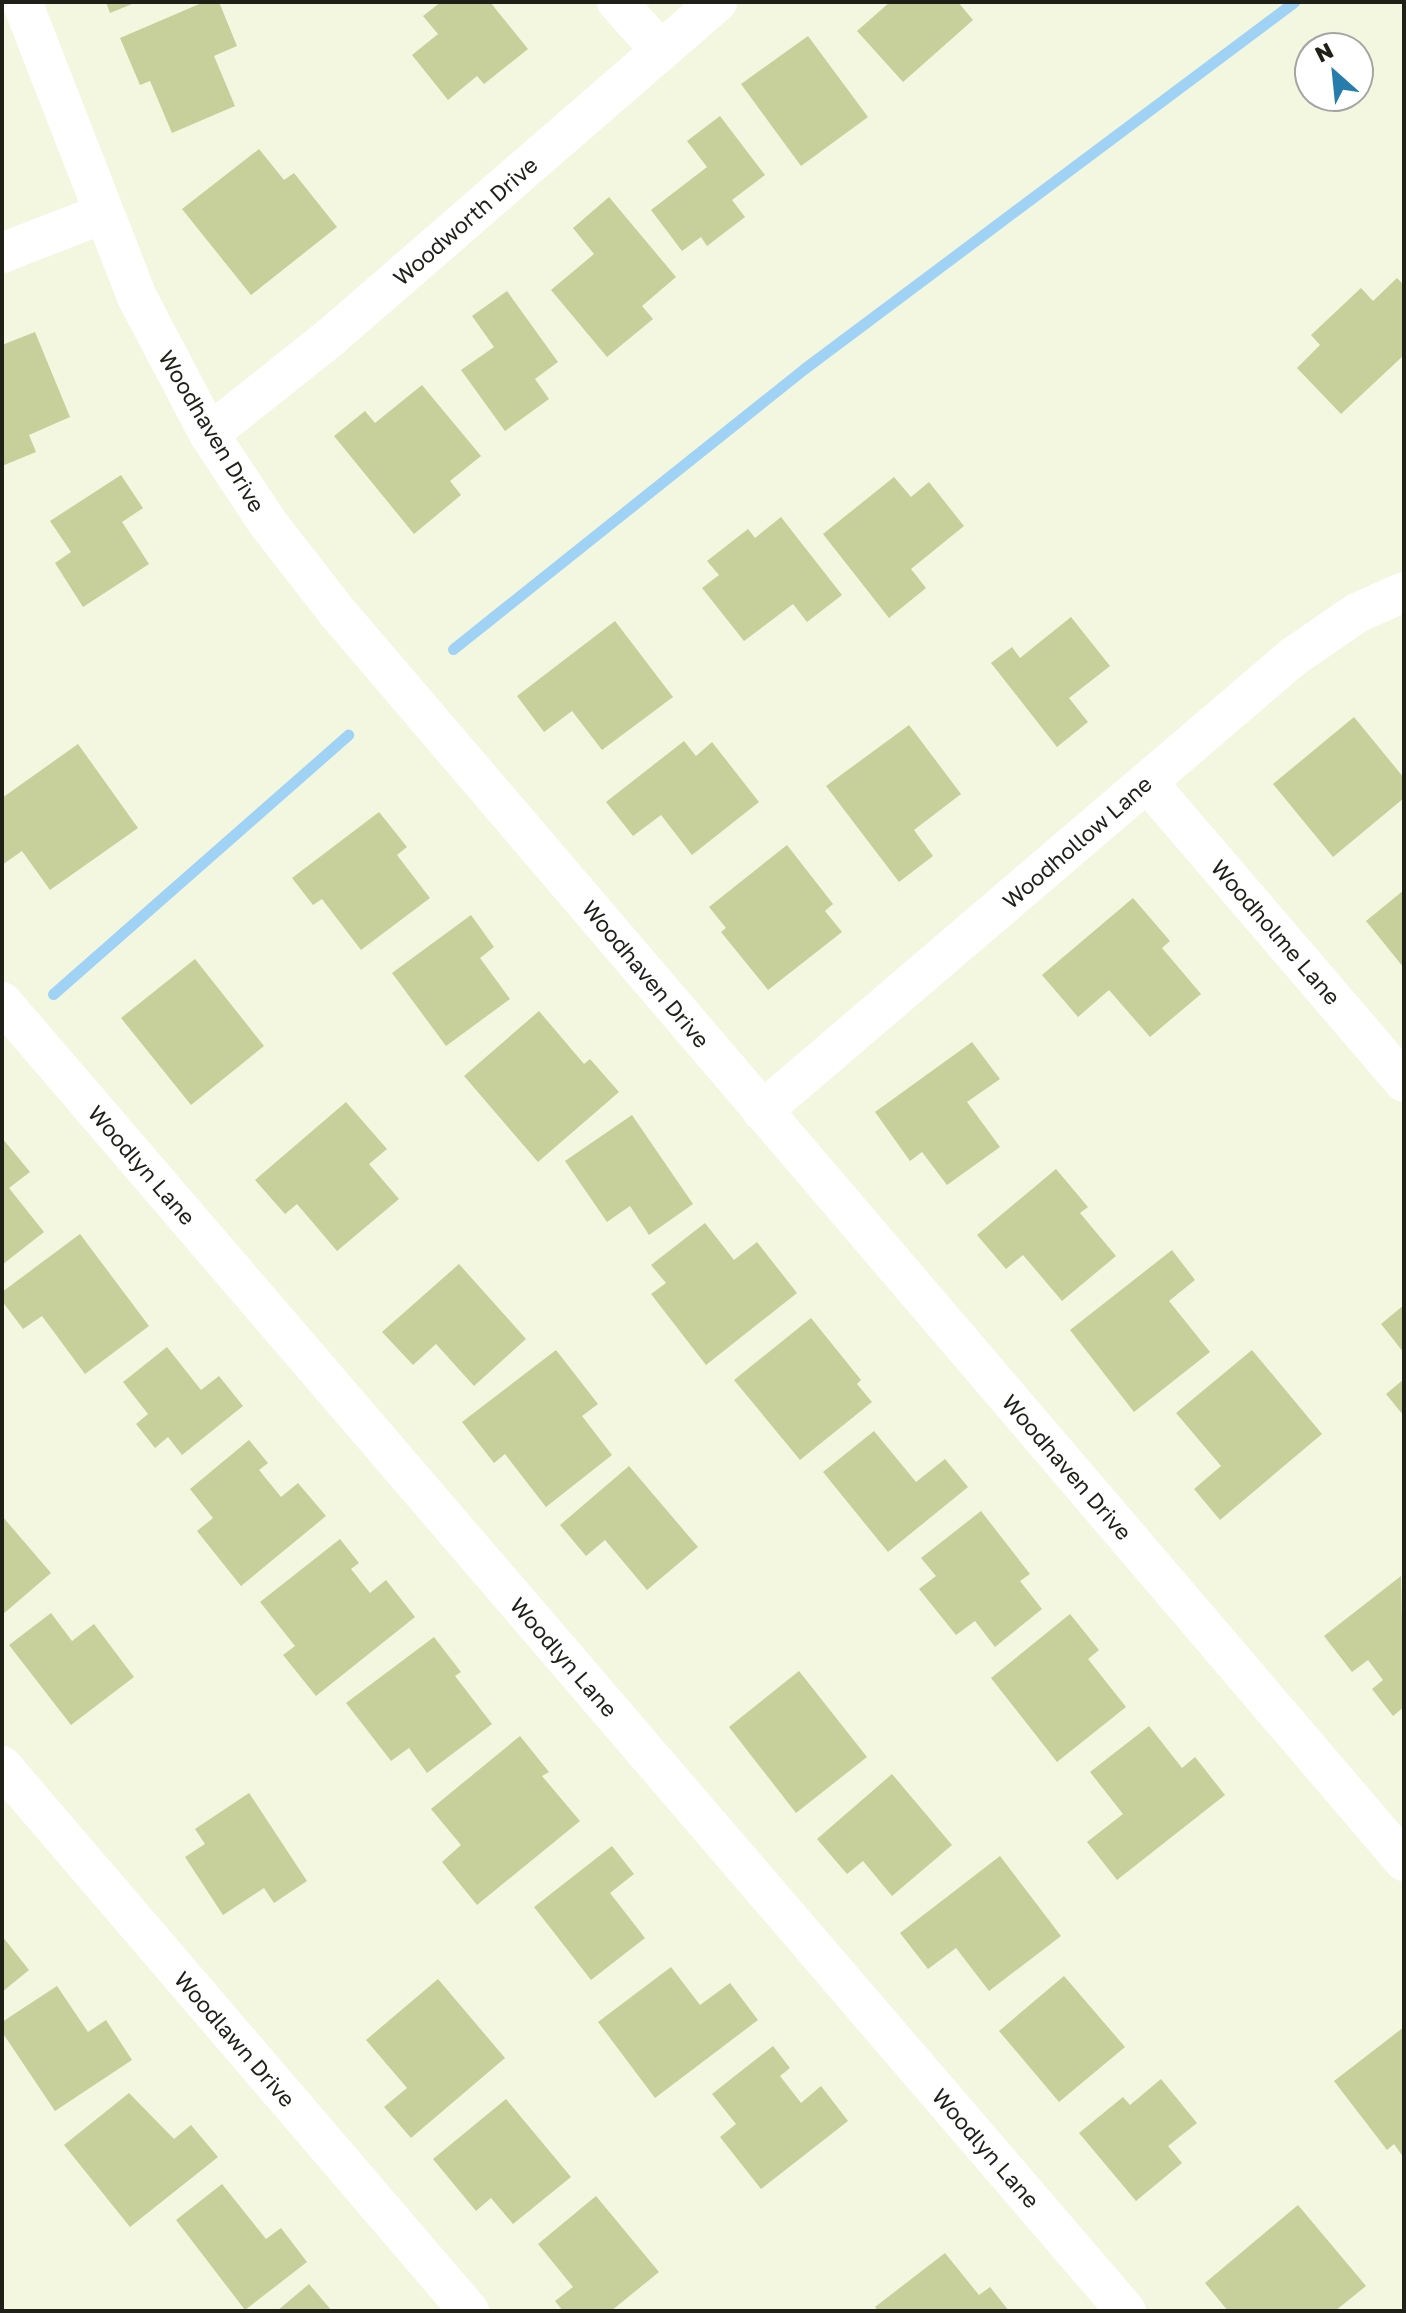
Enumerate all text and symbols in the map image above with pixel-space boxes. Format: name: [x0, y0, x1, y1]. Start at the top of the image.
north arrow: [1294, 32, 1374, 112]
text: N: [1310, 36, 1337, 68]
street label: Woodworth Drive: [388, 151, 542, 291]
street label: Woodhaven Drive: [153, 345, 271, 517]
street label: Woodhollow Lane: [997, 770, 1157, 914]
street label: Woodholme Lane: [1206, 854, 1346, 1010]
street label: Woodhaven Drive: [577, 895, 715, 1053]
street label: Woodlyn Lane: [83, 1100, 201, 1230]
street label: Woodhaven Drive: [997, 1389, 1137, 1545]
street label: Woodlyn Lane: [505, 1592, 623, 1722]
street label: Woodlawn Drive: [169, 1966, 301, 2112]
street label: Woodlyn Lane: [927, 2083, 1045, 2213]

